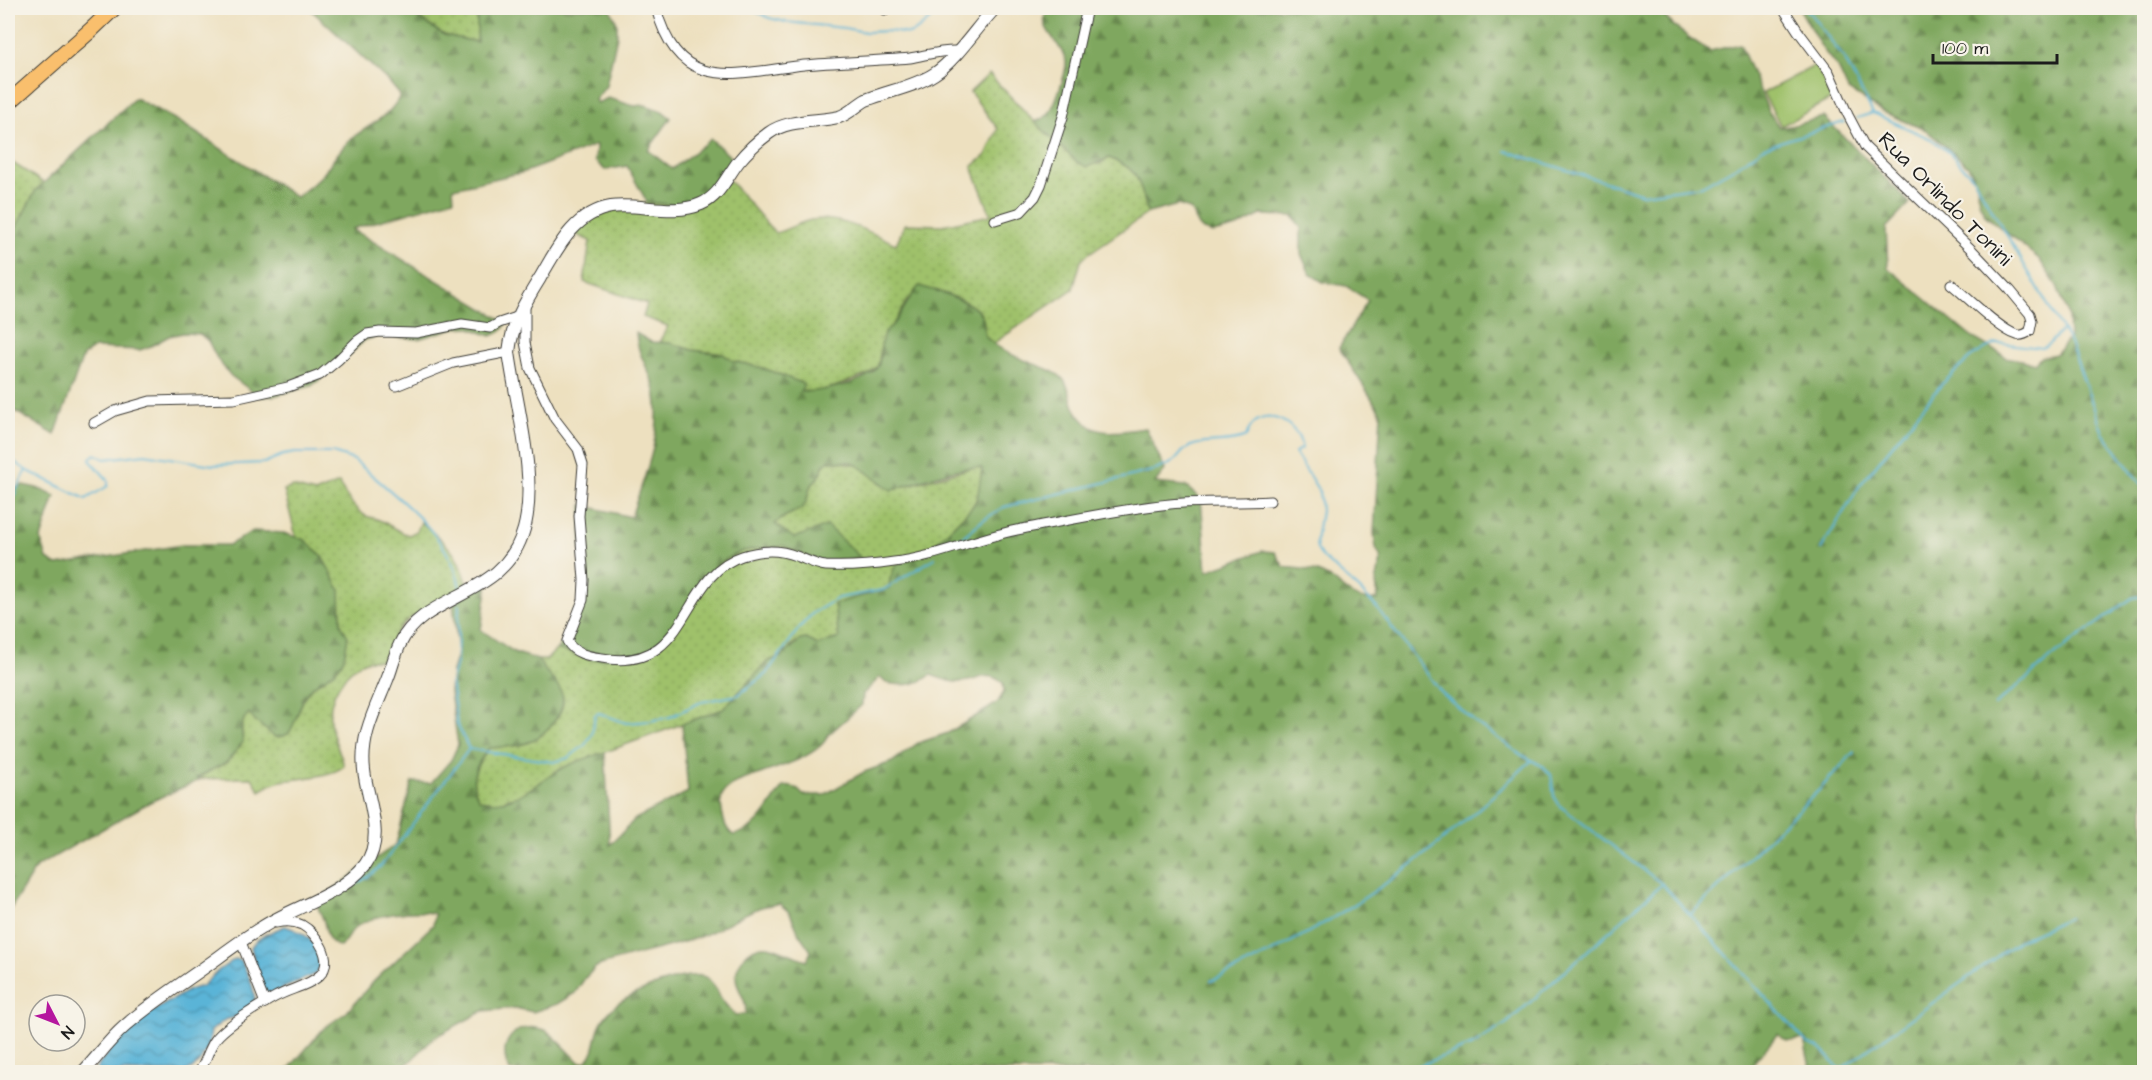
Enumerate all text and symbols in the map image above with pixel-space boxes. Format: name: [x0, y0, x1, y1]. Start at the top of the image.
scale bar: [1933, 27, 2058, 65]
text: 100 m: [1942, 36, 1988, 61]
street label: Rua Orlindo Tonini: [1871, 125, 2019, 273]
north arrow: [27, 993, 87, 1053]
text: N: [56, 1021, 79, 1043]

